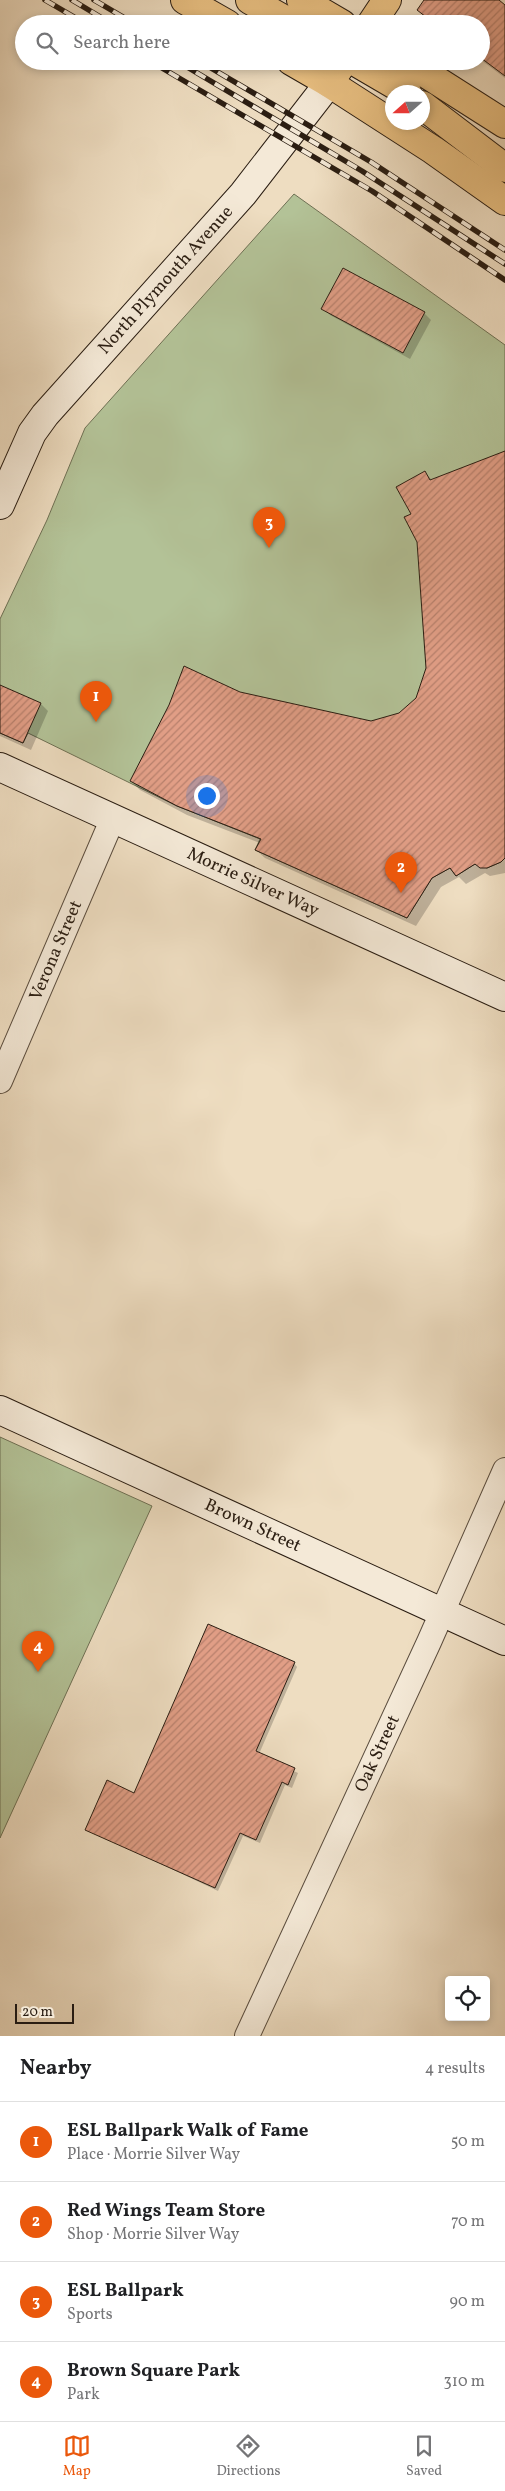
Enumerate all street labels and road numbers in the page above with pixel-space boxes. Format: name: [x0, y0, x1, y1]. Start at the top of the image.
street label: North Plymouth Avenue: [92, 200, 239, 360]
street label: Morrie Silver Way: [183, 841, 323, 923]
street label: Verona Street: [23, 897, 89, 1005]
street label: Brown Street: [200, 1493, 305, 1559]
street label: Oak Street: [349, 1711, 406, 1796]

